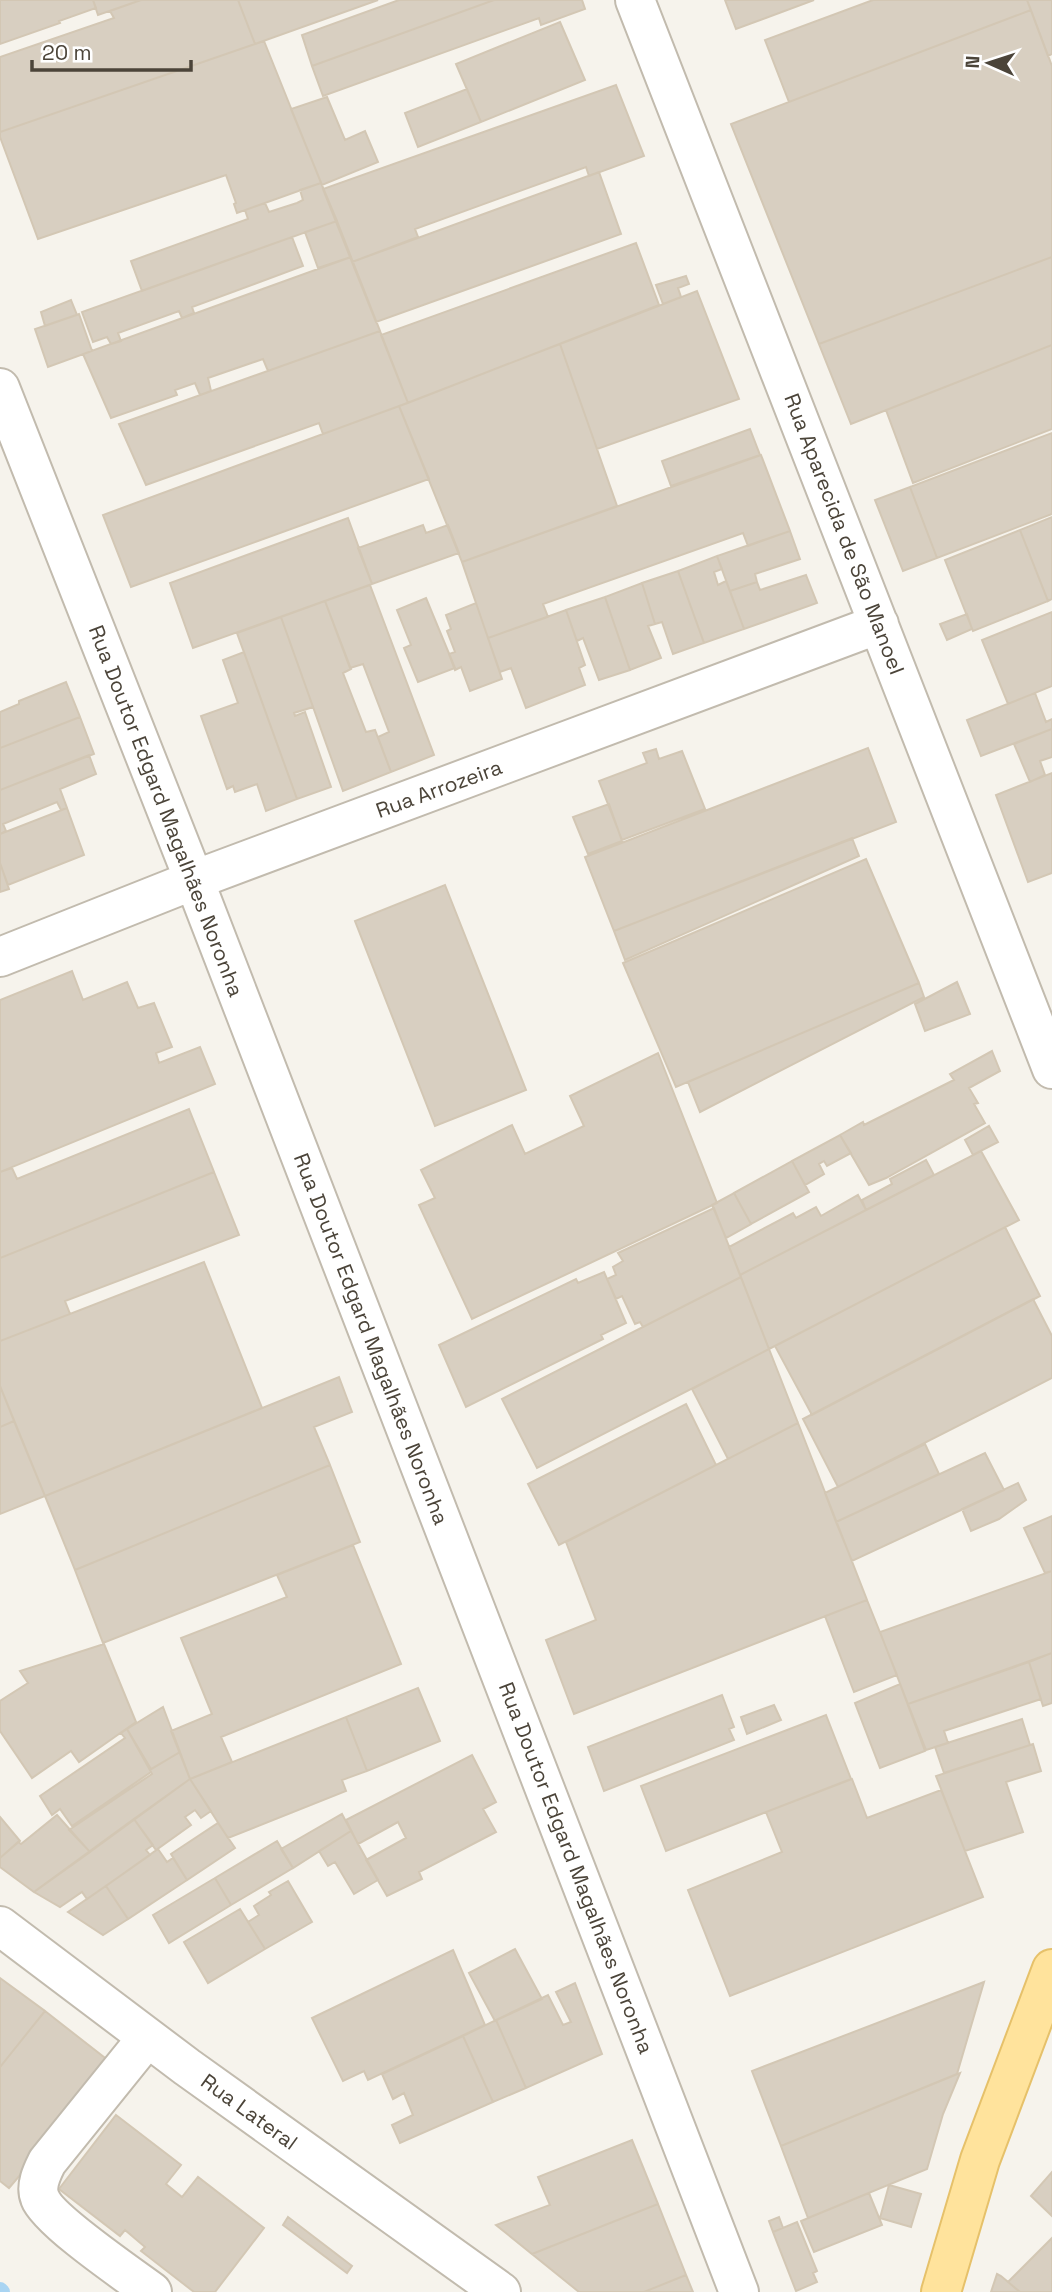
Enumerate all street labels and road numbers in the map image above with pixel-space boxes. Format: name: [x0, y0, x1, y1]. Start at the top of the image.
street label: Rua Aparecida de São Manoel: [778, 389, 911, 678]
street label: Rua Doutor Edgard Magalhães Noronha: [83, 621, 250, 1000]
street label: Rua Arrozeira: [372, 753, 506, 824]
street label: Rua Doutor Edgard Magalhães Noronha: [288, 1149, 455, 1528]
street label: Rua Doutor Edgard Magalhães Noronha: [493, 1678, 660, 2057]
street label: Rua Lateral: [196, 2067, 303, 2156]

